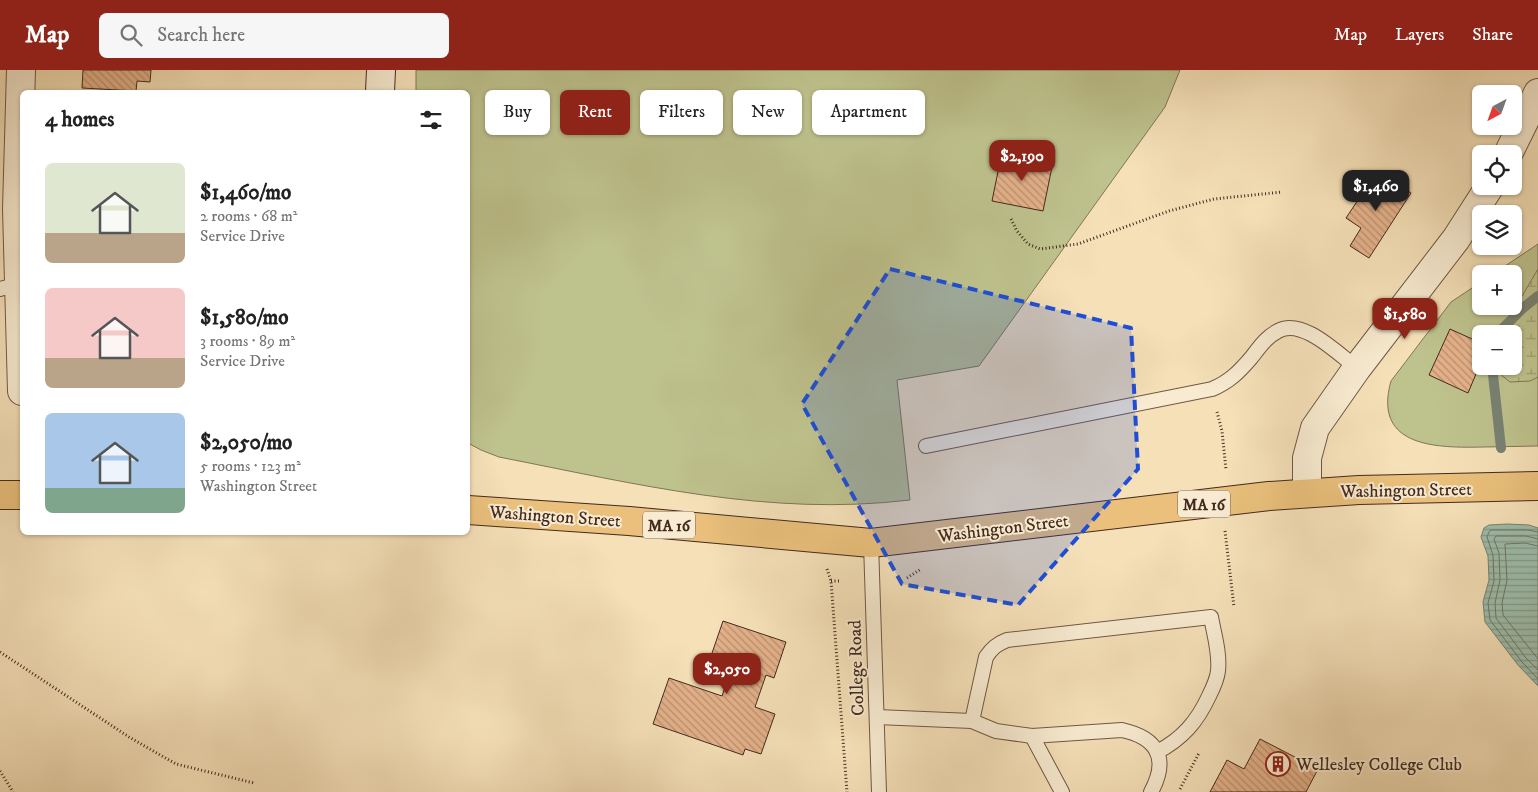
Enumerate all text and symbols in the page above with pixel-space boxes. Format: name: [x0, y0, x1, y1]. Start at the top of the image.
search box: [99, 13, 449, 58]
text: Map: [25, 20, 69, 50]
icon: search: [117, 21, 145, 49]
text: Search here: [157, 24, 245, 47]
text: Map: [1334, 24, 1367, 46]
text: Layers: [1395, 24, 1444, 46]
text: Share: [1472, 24, 1513, 46]
north arrow: [1472, 85, 1522, 135]
map controls: [1472, 85, 1522, 375]
chip: Buy: [485, 90, 550, 135]
chip: Rent: [560, 90, 630, 135]
chip: Filters: [640, 90, 723, 135]
chip: New: [733, 90, 802, 135]
chip: Apartment: [812, 90, 925, 135]
icon: filters: [417, 106, 445, 134]
text: 4 homes: [45, 107, 114, 133]
pin: $2,190: [981, 140, 1063, 182]
button: locate: [1472, 145, 1522, 195]
text: $2,190: [1000, 146, 1044, 166]
pin: $1,460: [1335, 170, 1417, 212]
text: $1,460: [1353, 176, 1399, 196]
text: $1,460/mo: [200, 180, 291, 206]
icon: home: [85, 183, 145, 243]
button: layers: [1472, 205, 1522, 255]
text: 2 rooms · 68 m²: [200, 206, 297, 226]
text: Service Drive: [200, 226, 285, 246]
button: +: [1472, 265, 1522, 315]
pin: $1,580: [1364, 298, 1446, 340]
text: $1,580: [1383, 304, 1427, 324]
text: $1,580/mo: [200, 305, 288, 331]
icon: home: [85, 308, 145, 368]
button: −: [1472, 325, 1522, 375]
text: 3 rooms · 89 m²: [200, 331, 295, 351]
text: Service Drive: [200, 351, 285, 371]
text: $2,050/mo: [200, 430, 292, 456]
icon: home: [85, 433, 145, 493]
text: 5 rooms · 123 m²: [200, 456, 301, 476]
text: Washington Street: [200, 476, 317, 496]
street label: Washington Street: [1339, 479, 1472, 503]
road number: MA 16: [1178, 490, 1230, 518]
street label: Washington Street: [487, 501, 622, 533]
street label: Washington Street: [935, 510, 1070, 548]
road number: MA 16: [643, 512, 695, 538]
street label: College Road: [844, 619, 870, 716]
pin: $2,050: [686, 652, 768, 695]
text: $2,050: [704, 659, 750, 679]
building icon: Wellesley College Club: [1265, 751, 1291, 777]
place label: Wellesley College Club: [1295, 754, 1462, 776]

